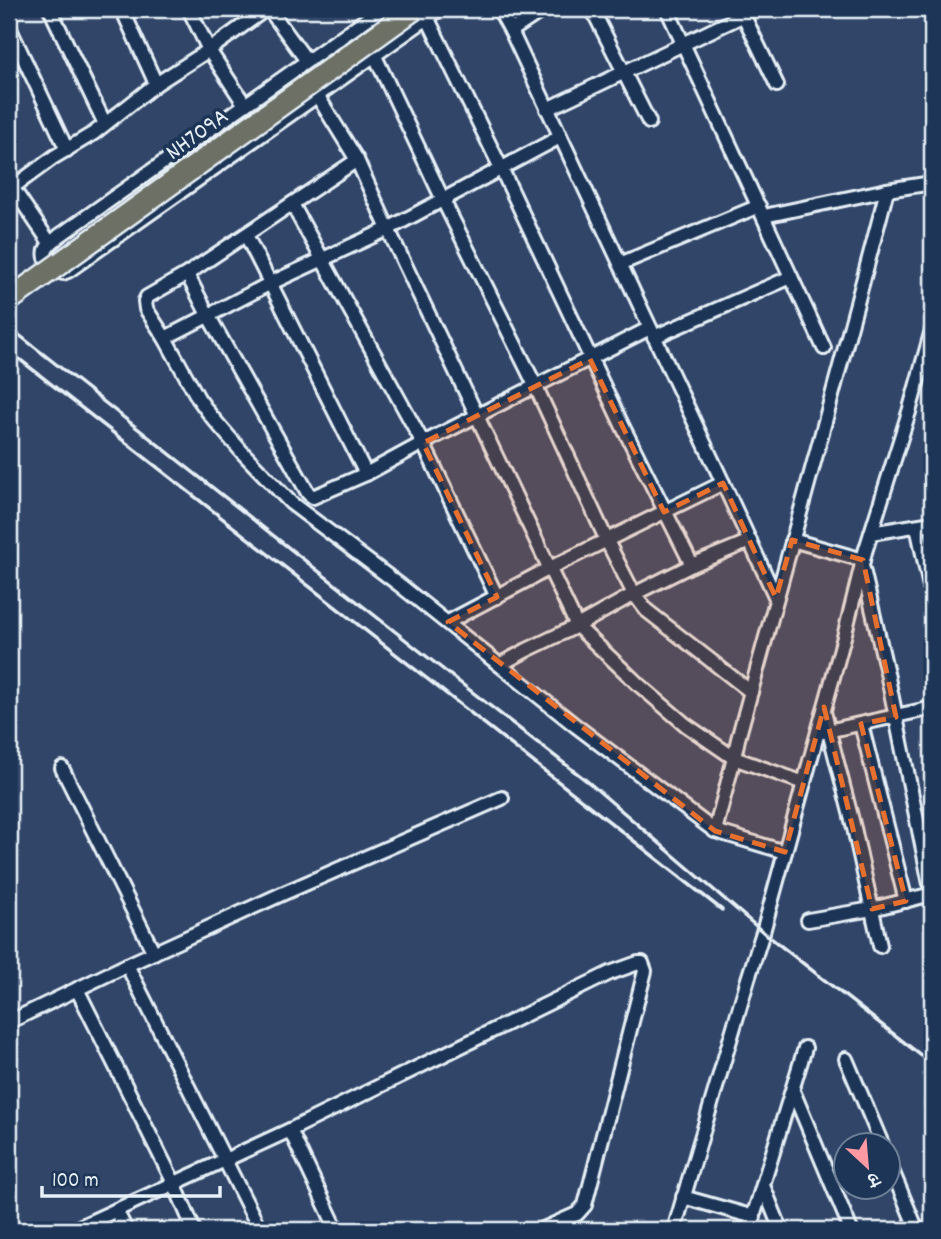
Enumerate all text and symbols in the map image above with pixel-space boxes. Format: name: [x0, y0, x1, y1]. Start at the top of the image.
street label: NH709A: [159, 101, 236, 170]
north arrow: [832, 1130, 902, 1200]
scale bar: [42, 1155, 220, 1199]
text: उ: [861, 1163, 885, 1193]
text: 100 m: [52, 1167, 99, 1197]

